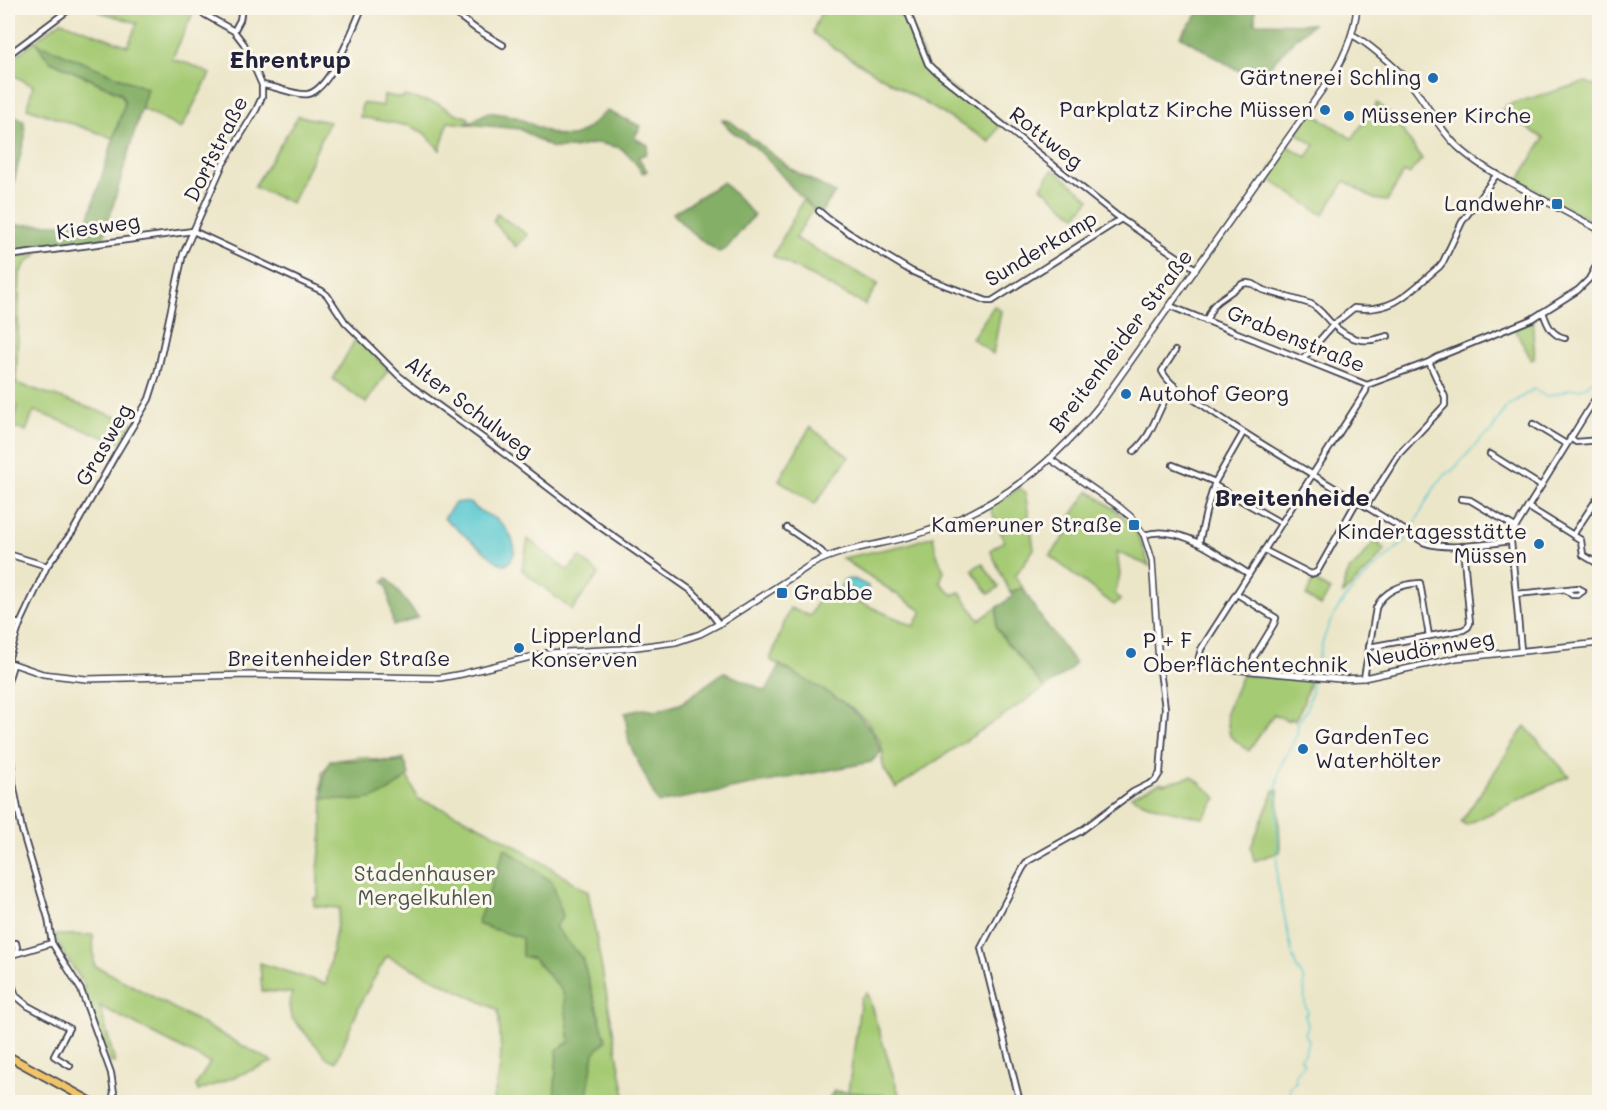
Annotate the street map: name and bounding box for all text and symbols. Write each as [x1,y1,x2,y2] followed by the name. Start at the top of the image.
[229,43,351,74] district label: Ehrentrup
[1240,63,1421,90] place label: Gärtnerei Schling
[1426,71,1440,85] marker: Gärtnerei Schling
[177,91,253,206] street label: Dorfstraße
[1060,95,1313,122] place label: Parkplatz Kirche Müssen
[1005,100,1089,174] street label: Rottweg
[1361,101,1531,128] place label: Müssener Kirche
[1318,103,1332,117] marker: Parkplatz Kirche Müssen
[1342,109,1356,123] marker: Müssener Kirche
[1444,189,1545,216] place label: Landwehr
[1550,197,1564,211] marker: Landwehr
[979,204,1101,292] street label: Sunderkamp
[54,206,141,245] street label: Kiesweg
[1042,243,1198,437] street label: Breitenheider Straße
[1224,298,1370,378] street label: Grabenstraße
[400,349,539,463] street label: Alter Schulweg
[1138,379,1289,406] place label: Autohof Georg
[1119,387,1133,401] marker: Autohof Georg
[68,398,137,490] street label: Grasweg
[1214,481,1370,512] district label: Breitenheide
[932,510,1122,537] place label: Kameruner Straße
[1338,517,1527,568] place label: Kindertagesstätte Müssen
[1127,518,1141,532] marker: Kameruner Straße
[1532,537,1546,551] marker: Kindertagesstätte Müssen
[794,578,873,605] place label: Grabbe
[775,586,789,600] marker: Grabbe
[531,621,641,672] place label: Lipperland Konserven
[1364,623,1496,672] street label: Neudörnweg
[1143,626,1348,677] place label: P + F Oberflächentechnik
[512,641,526,655] marker: Lipperland Konserven
[228,644,450,671] street label: Breitenheider Straße
[1124,646,1138,660] marker: P + F Oberflächentechnik
[1315,722,1442,773] place label: GardenTec Waterhölter
[1296,742,1310,756] marker: GardenTec Waterhölter
[354,859,496,910] park label: Stadenhauser Mergelkuhlen

